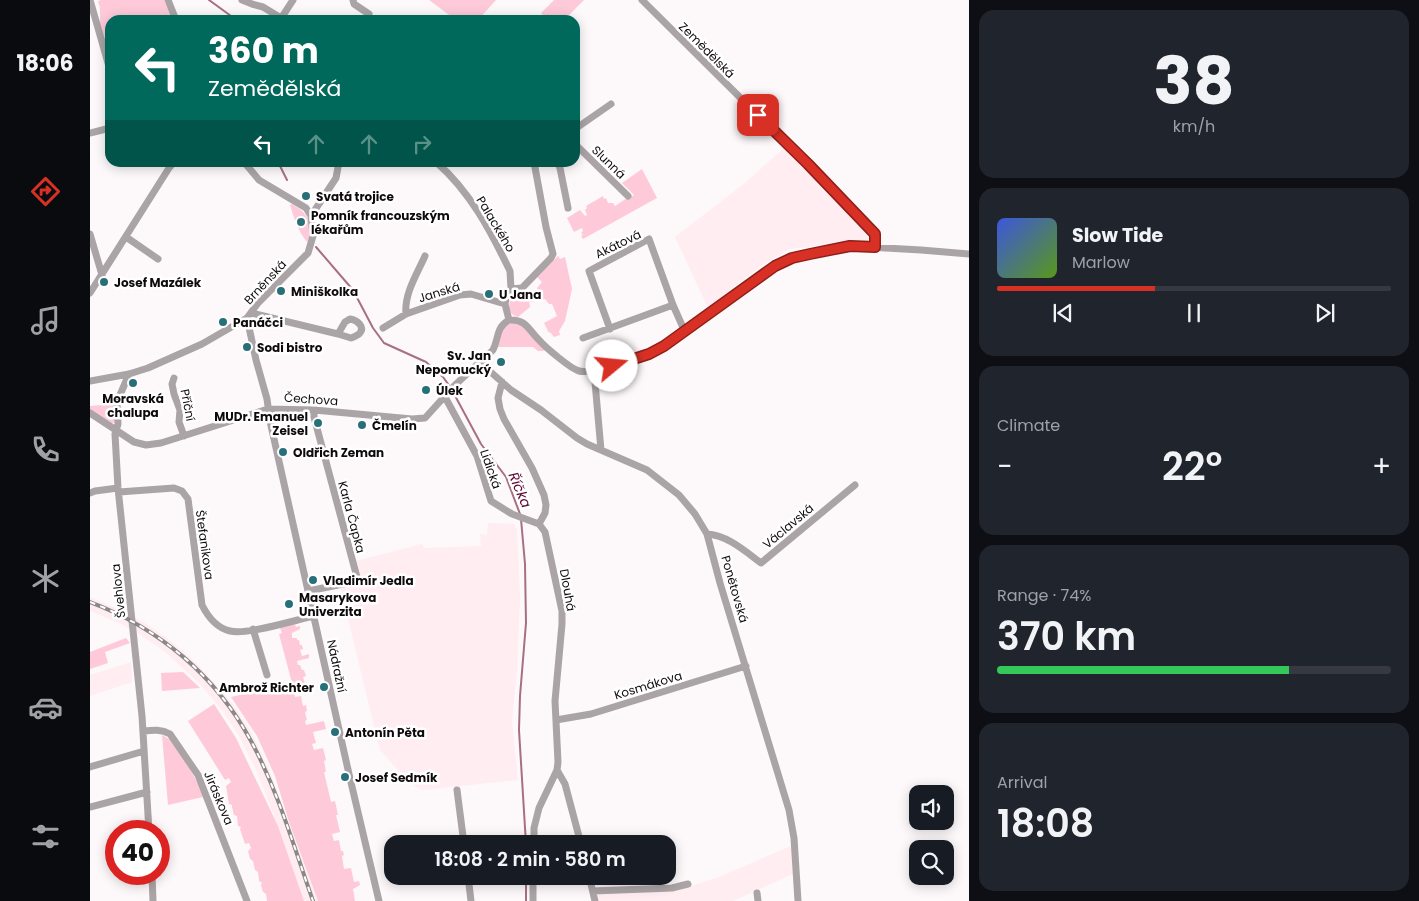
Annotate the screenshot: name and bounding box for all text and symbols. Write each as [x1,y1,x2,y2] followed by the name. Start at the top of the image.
[675,18,739,82] street label: Zemědělská
[208,26,319,75] text: 360 m
[125,35,190,100] icon: left
[1153,36,1235,127] text: 38
[16,48,74,79] text: 18:06
[208,73,341,104] text: Zemědělská
[737,94,779,136] pin
[744,101,772,129] icon: arrive
[1173,115,1215,138] text: km/h
[249,130,277,158] icon: left
[302,130,330,158] icon: ahead
[355,130,383,158] icon: ahead
[408,130,436,158] icon: right
[588,142,630,182] street label: Slunná
[28,174,63,209] icon: directions
[316,188,395,205] place label: Svatá trojice
[300,190,312,202] marker: Svatá trojice
[473,193,520,255] street label: Palackého
[311,207,450,238] place label: Pomník francouzským lékařům
[295,216,307,228] marker: Pomník francouzským lékařům
[1072,222,1163,249] text: Slow Tide
[592,226,644,262] street label: Akátová
[1072,251,1130,274] text: Marlow
[240,256,290,308] street label: Brněnská
[114,274,202,291] place label: Josef Mazálek
[98,276,110,288] marker: Josef Mazálek
[416,278,462,306] street label: Janská
[291,283,358,300] place label: Miniškolka
[275,285,287,297] marker: Miniškolka
[499,286,541,303] place label: U Jana
[483,288,495,300] marker: U Jana
[1049,299,1077,327] icon: previous
[1180,299,1208,327] icon: pause
[1311,299,1339,327] icon: next
[28,303,63,338] icon: music
[233,314,283,331] place label: Panáčci
[217,316,229,328] marker: Panáčci
[257,339,323,356] place label: Sodi bistro
[585,339,637,391] position arrow
[241,341,253,353] marker: Sodi bistro
[416,347,491,378] place label: Sv. Jan Nepomucký
[495,356,507,368] marker: Sv. Jan Nepomucký
[127,377,139,389] marker: Moravská chalupa
[436,382,463,399] place label: Úlek
[420,384,432,396] marker: Úlek
[177,388,199,423] street label: Příční
[283,389,339,409] street label: Čechova
[102,390,164,421] place label: Moravská chalupa
[214,408,308,439] place label: MUDr. Emanuel Zeisel
[997,414,1060,437] text: Climate
[312,417,324,429] marker: MUDr. Emanuel Zeisel
[372,417,417,434] place label: Čmelín
[356,419,368,431] marker: Čmelín
[28,432,63,467] icon: phone
[1162,440,1222,493] text: 22°
[293,444,384,461] place label: Oldřich Zeman
[277,446,289,458] marker: Oldřich Zeman
[476,447,506,491] street label: Lidická
[997,447,1012,486] text: −
[1372,447,1391,486] text: +
[504,469,537,511] water label: Říčka
[334,479,370,555] street label: Karla Čapka
[759,500,817,552] street label: Václavská
[192,509,218,581] street label: Štefanikova
[717,553,753,625] street label: Ponětovská
[28,561,63,596] icon: climate
[107,563,129,619] street label: Švehlova
[556,568,580,612] street label: Dlouhá
[323,572,414,589] place label: Vladimír Jedla
[307,574,319,586] marker: Vladimír Jedla
[997,584,1091,607] text: Range · 74%
[299,589,376,620] place label: Masarykova Univerzita
[283,598,295,610] marker: Masarykova Univerzita
[997,610,1136,663] text: 370 km
[323,638,351,694] street label: Nádražní
[612,667,684,703] street label: Kosmákova
[219,679,314,696] place label: Ambrož Richter
[318,681,330,693] marker: Ambrož Richter
[28,690,63,725] icon: car
[345,724,425,741] place label: Antonín Pěta
[329,726,341,738] marker: Antonín Pěta
[200,769,238,827] street label: Jiráskova
[355,769,438,786] place label: Josef Sedmík
[339,771,351,783] marker: Josef Sedmík
[997,771,1047,794] text: Arrival
[909,785,954,885] map controls
[909,785,954,830] button: sound
[997,797,1094,850] text: 18:08
[28,819,63,854] icon: filters
[105,820,170,885] speed limit sign: 40
[909,840,954,885] button: search
[434,846,626,873] text: 18:08 · 2 min · 580 m

